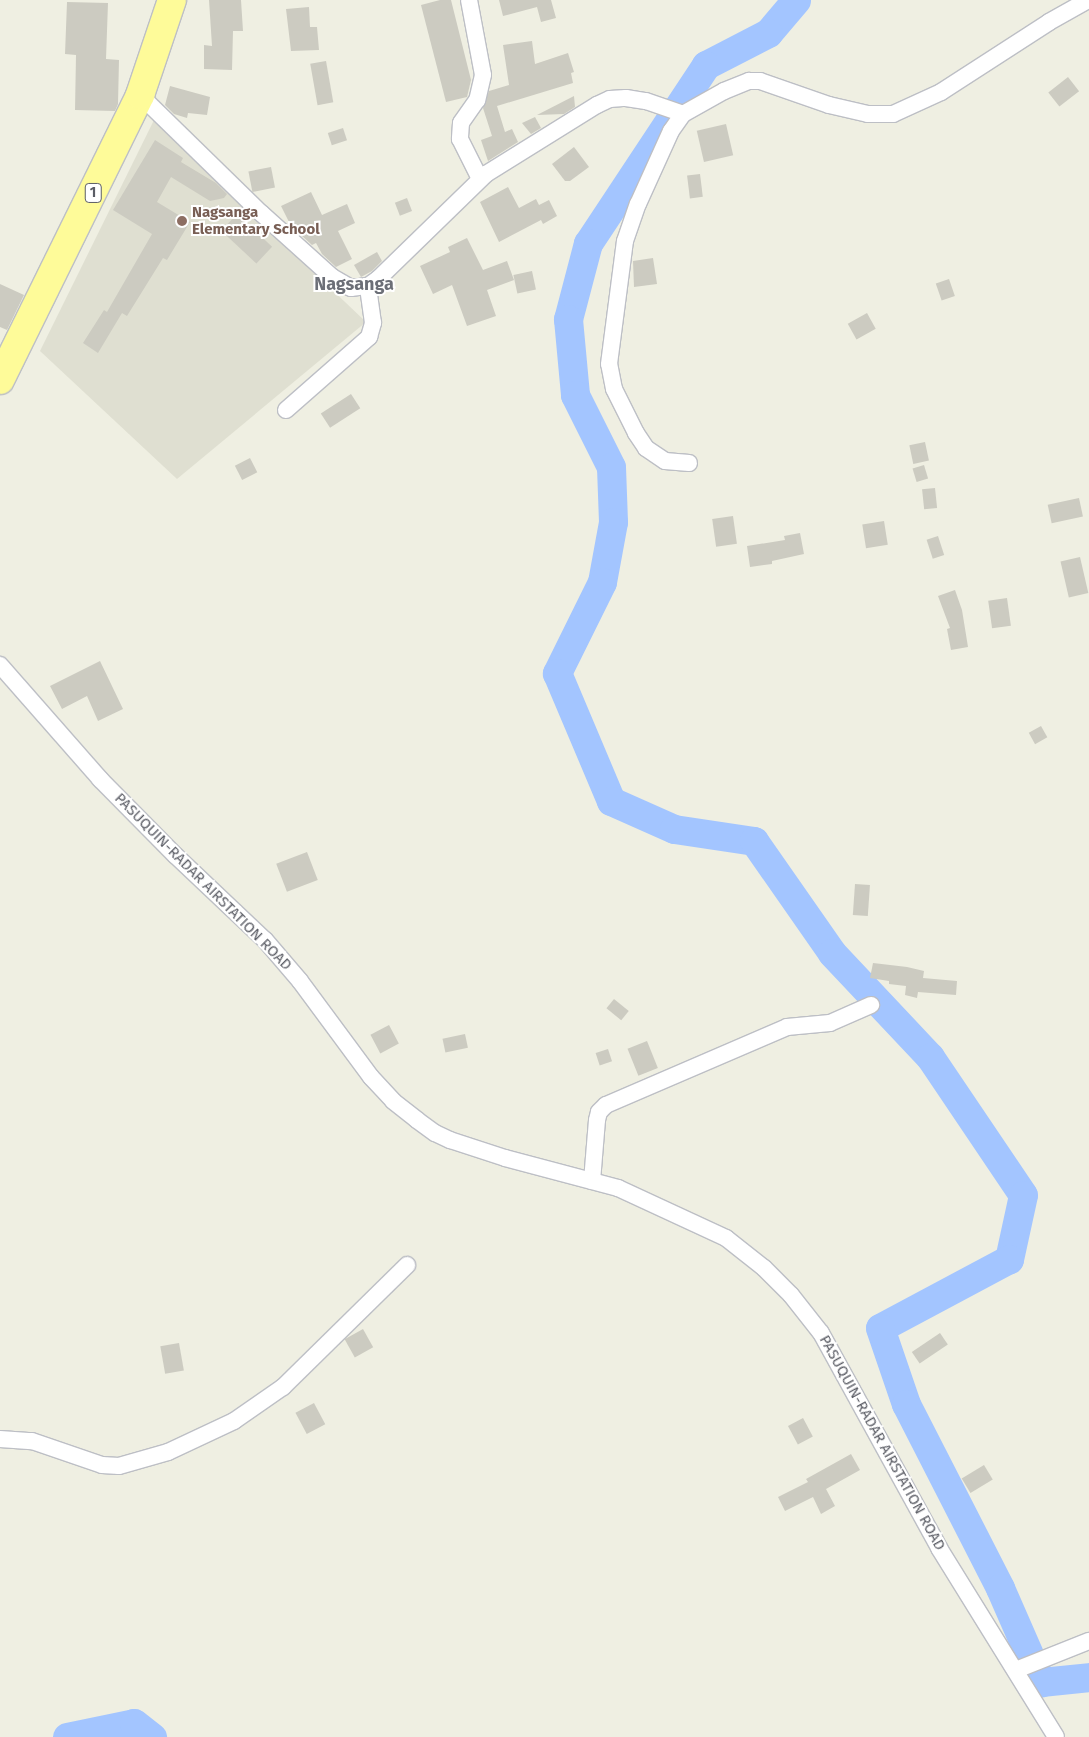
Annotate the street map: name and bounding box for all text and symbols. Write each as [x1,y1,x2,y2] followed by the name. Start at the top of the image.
[84,182,102,204] road number: 1
[192,203,320,238] place label: Nagsanga Elementary School
[176,215,188,227] marker: Nagsanga Elementary School
[314,273,394,295] district label: Nagsanga
[111,790,295,974] street label: PASUQUIN-RADAR AIRSTATION ROAD
[815,1332,949,1554] street label: PASUQUIN-RADAR AIRSTATION ROAD

